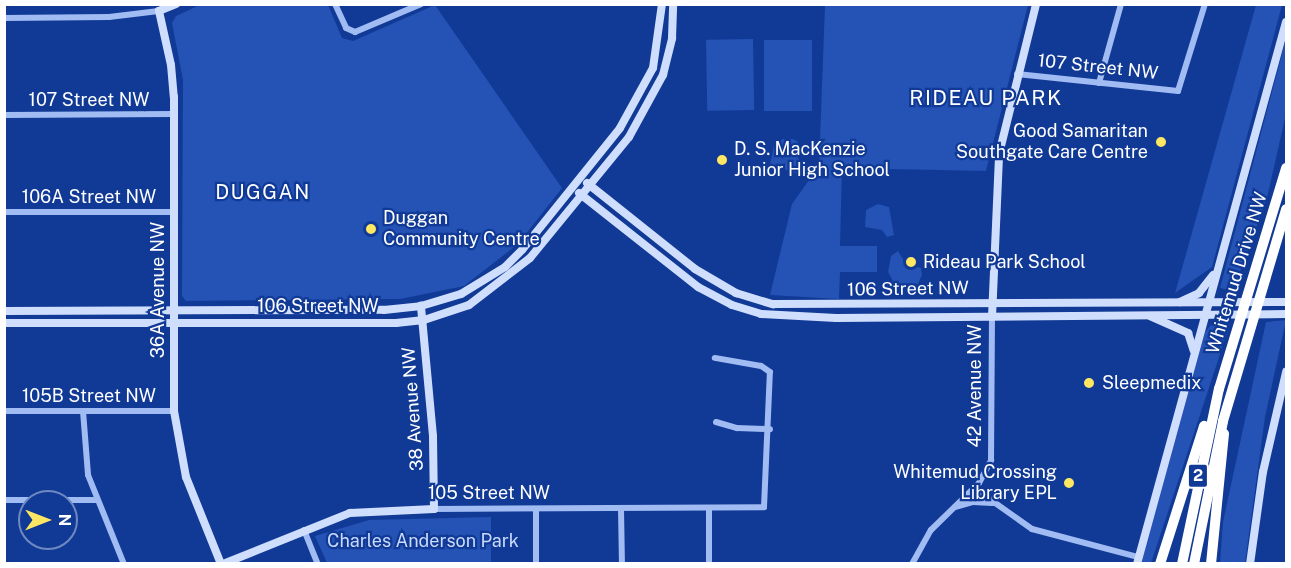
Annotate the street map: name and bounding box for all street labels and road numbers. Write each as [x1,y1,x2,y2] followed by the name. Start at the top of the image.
[1037,50,1159,84] street label: 107 Street NW
[29,89,149,111] street label: 107 Street NW
[22,186,156,208] street label: 106A Street NW
[1202,189,1272,357] street label: Whitemud Drive NW
[147,222,169,358] street label: 36A Avenue NW
[847,277,969,301] street label: 106 Street NW
[257,295,379,317] street label: 106 Street NW
[964,324,986,448] street label: 42 Avenue NW
[398,346,428,472] street label: 38 Avenue NW
[22,385,156,407] street label: 105B Street NW
[1186,463,1210,489] road number: 2
[428,482,550,504] street label: 105 Street NW

